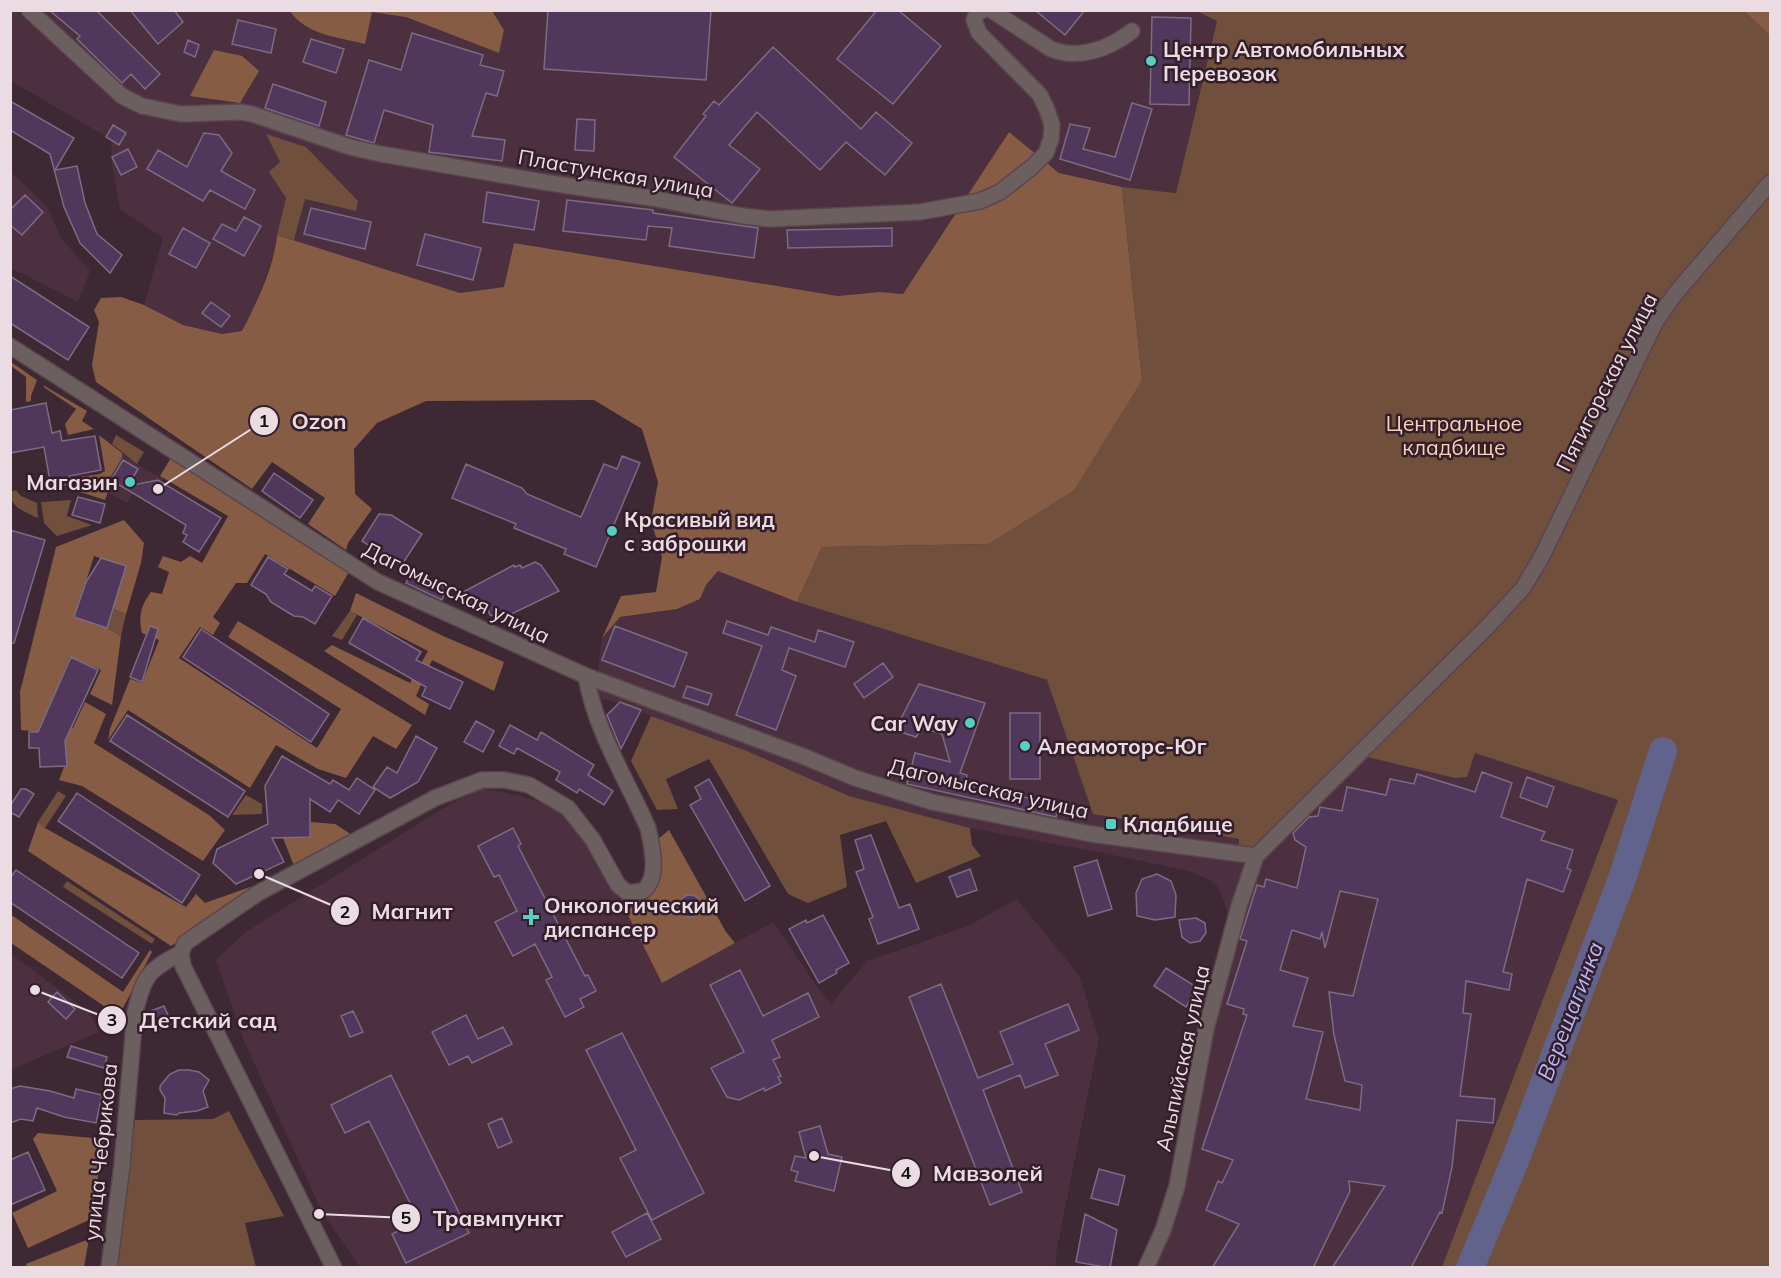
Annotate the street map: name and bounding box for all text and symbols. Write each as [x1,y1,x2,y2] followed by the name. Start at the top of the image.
[1163,36,1404,86] place label: Центр Автомобильных Перевозок
[1144,54,1158,68] marker: Центр Автомобильных Перевозок
[516,143,716,203] street label: Пластунская улица
[1550,288,1662,476] street label: Пятигорская улица
[249,401,358,441] callout: Ozon
[292,407,346,435] text: Ozon
[259,409,269,432] text: 1
[1386,410,1522,460] park label: Центральное кладбище
[26,469,118,495] place label: Магазин
[123,475,137,489] marker: Магазин
[624,506,775,556] place label: Красивый вид с заброшки
[605,524,619,538] marker: Красивый вид с заброшки
[359,535,555,649] street label: Дагомысская улица
[870,710,959,736] place label: Car Way
[963,716,977,730] marker: Car Way
[1037,733,1207,759] place label: Алеамоторс-Юг
[1018,739,1032,753] marker: Алеамоторс-Юг
[886,752,1092,824] street label: Дагомысская улица
[1123,811,1233,837] place label: Кладбище
[1104,817,1118,831] marker: Кладбище
[330,891,465,931] callout: Магнит
[544,892,719,942] place label: Онкологический диспансер
[371,897,453,925] text: Магнит
[340,900,350,923] text: 2
[522,908,540,926] marker: Онкологический диспансер
[1531,938,1609,1084] water label: Верещагинка
[1150,963,1214,1153] street label: Альпийская улица
[97,1000,288,1040] callout: Детский сад
[139,1006,277,1034] text: Детский сад
[107,1008,117,1031] text: 3
[78,1062,122,1242] street label: улица Чебрикова
[891,1153,1055,1193] callout: Мавзолей
[933,1159,1043,1187] text: Мавзолей
[901,1161,912,1184] text: 4
[391,1198,575,1238] callout: Травмпункт
[433,1204,564,1232] text: Травмпункт
[401,1206,412,1229] text: 5

